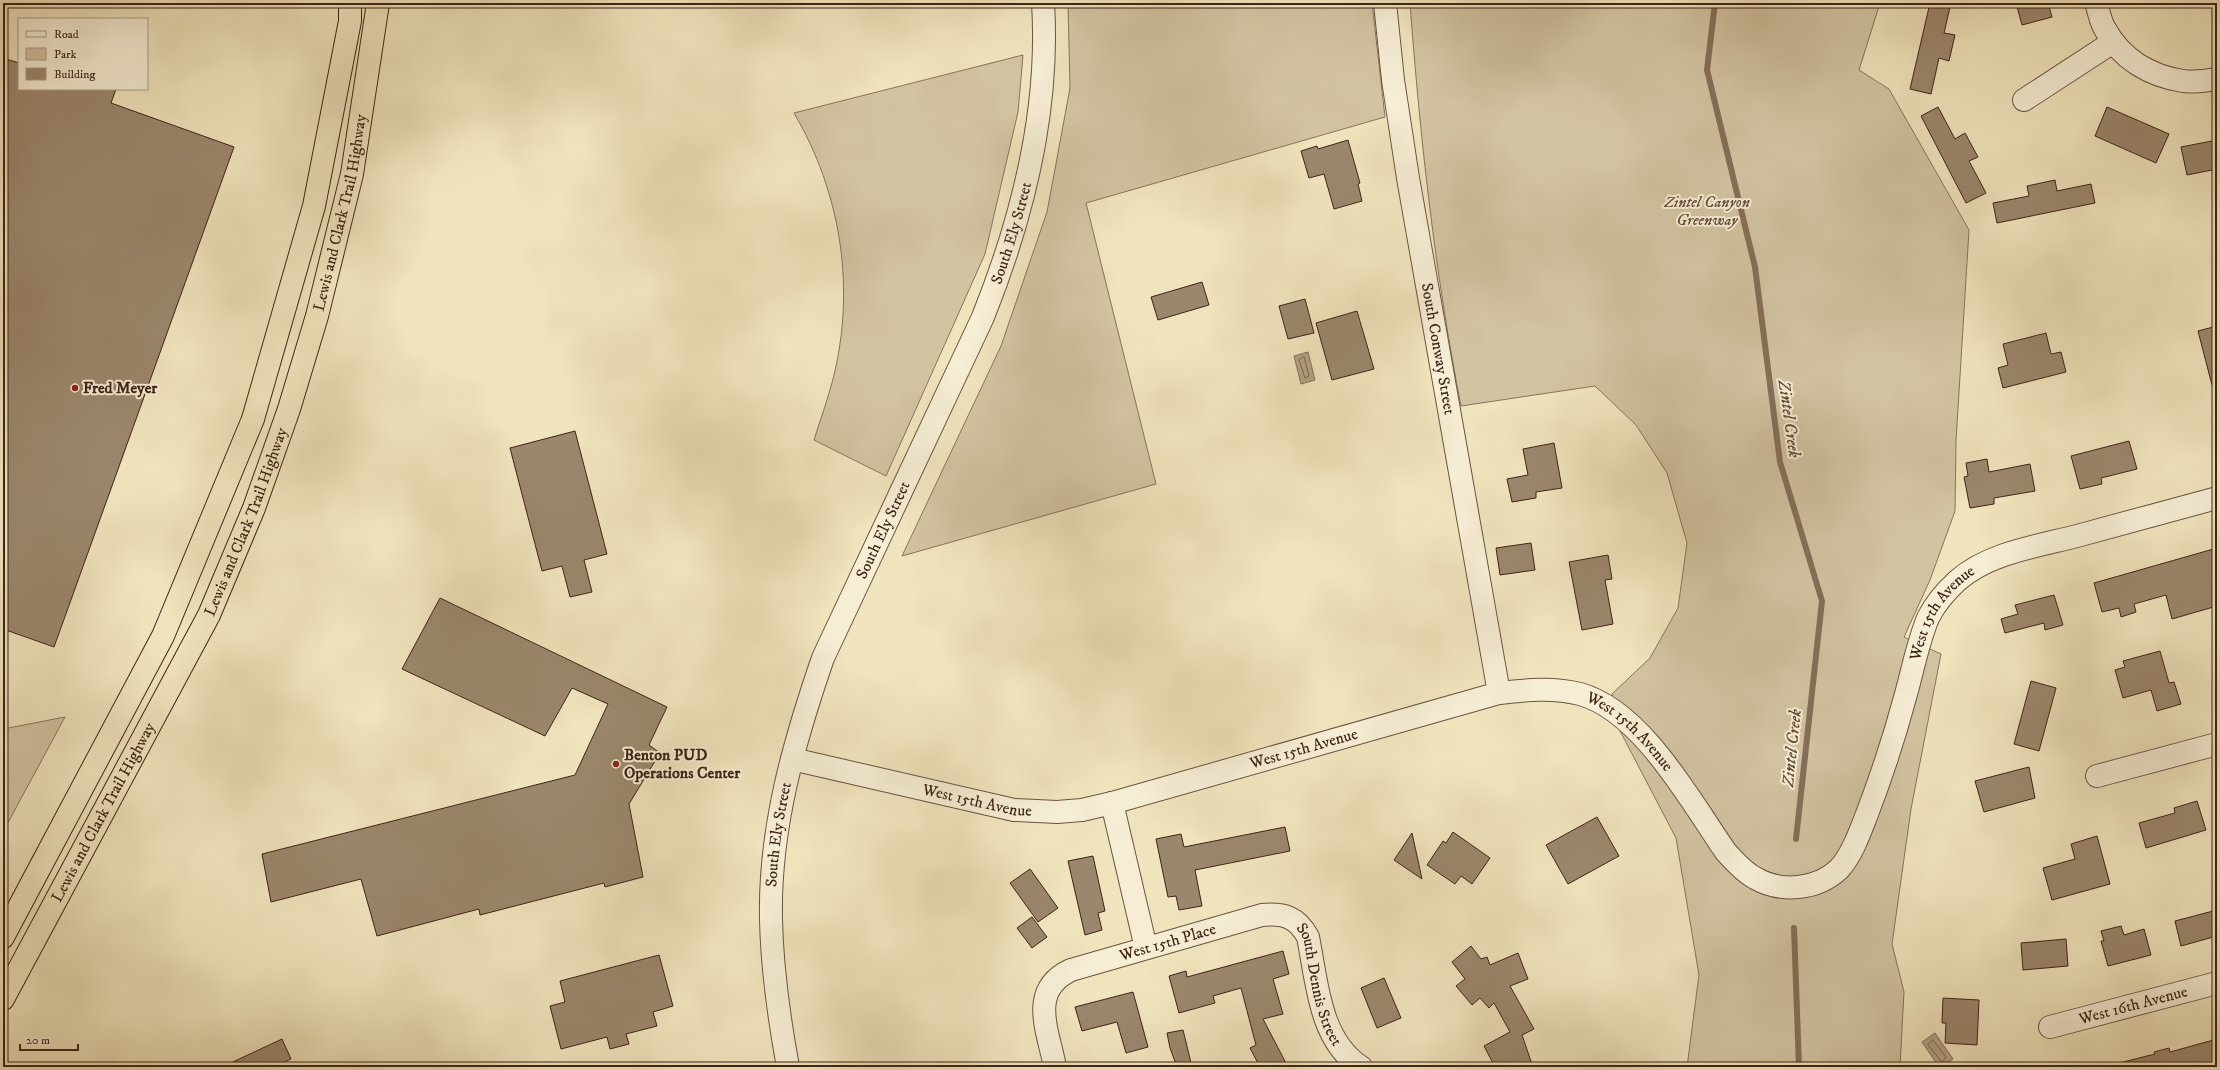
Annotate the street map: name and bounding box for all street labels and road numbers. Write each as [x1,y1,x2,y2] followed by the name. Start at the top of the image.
[309,112,371,313] street label: Lewis and Clark Trail Highway
[986,180,1036,287] street label: South Ely Street
[1417,281,1460,416] street label: South Conway Street
[200,424,292,619] street label: Lewis and Clark Trail Highway
[852,478,915,582] street label: South Ely Street
[1905,561,1979,664] street label: West 15th Avenue
[1582,687,1678,776] street label: West 15th Avenue
[47,718,160,906] street label: Lewis and Clark Trail Highway
[1246,724,1360,774] street label: West 15th Avenue
[920,779,1033,821] street label: West 15th Avenue
[761,780,796,888] street label: South Ely Street
[1116,919,1219,966] street label: West 15th Place
[1292,919,1347,1050] street label: South Dennis Street
[2076,981,2190,1029] street label: West 16th Avenue

